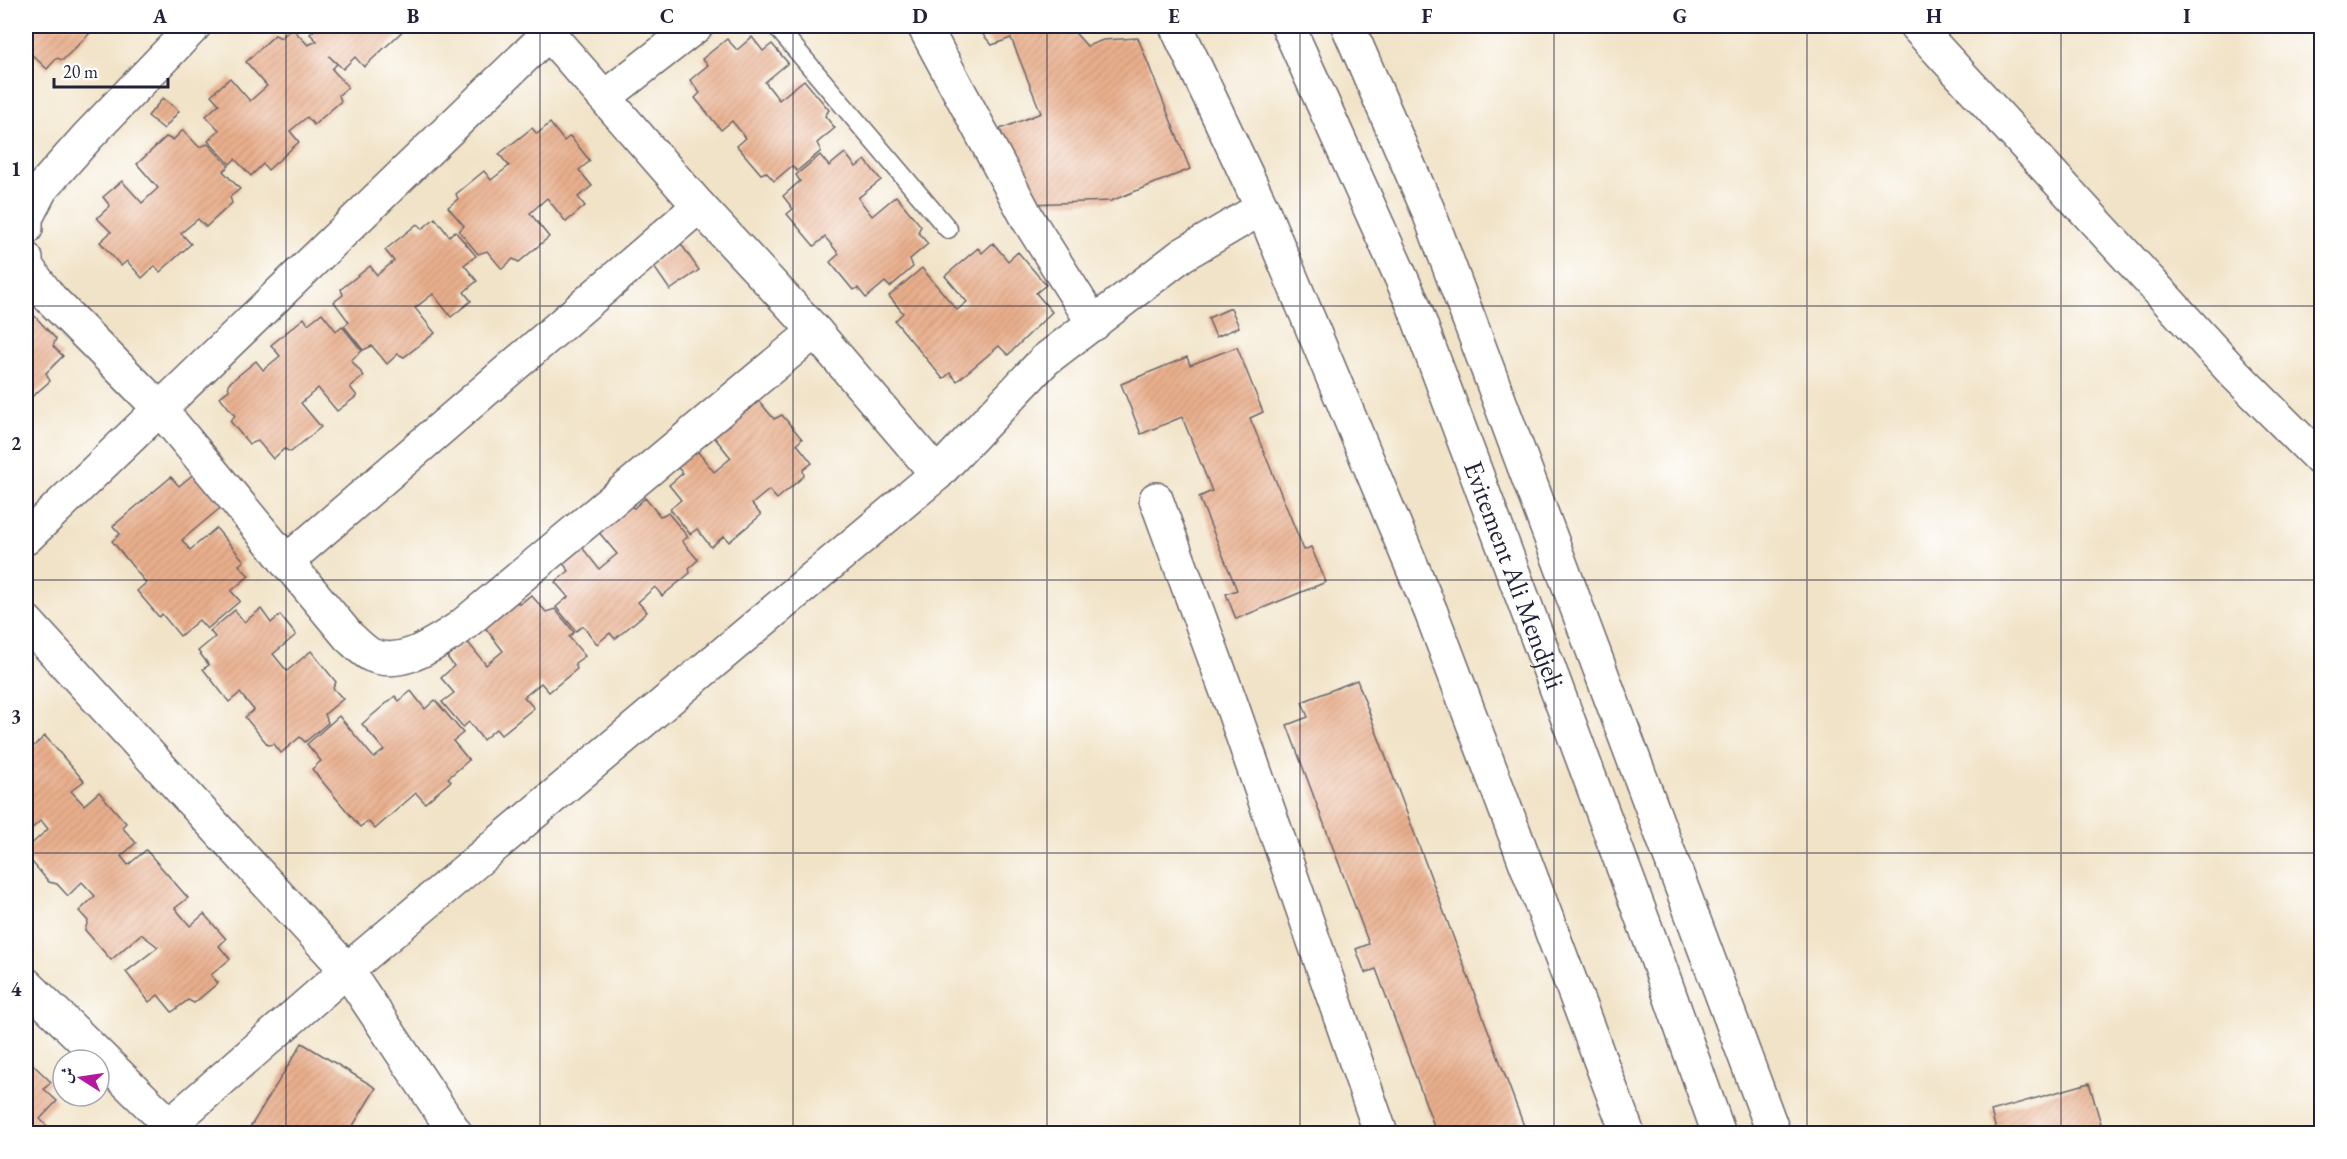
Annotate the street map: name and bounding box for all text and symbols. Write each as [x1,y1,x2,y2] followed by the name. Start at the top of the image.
[152,3,168,29] text: A
[407,3,419,29] text: B
[660,3,674,29] text: C
[912,3,928,29] text: D
[1168,3,1180,29] text: E
[1422,3,1433,29] text: F
[1673,3,1687,29] text: G
[1926,3,1942,29] text: H
[2183,3,2191,29] text: I
[54,51,168,89] scale bar
[63,60,98,83] text: 20 m
[11,156,21,182] text: 1
[11,430,22,456] text: 2
[1456,456,1573,694] street label: Evitement Ali Mendjeli
[11,703,21,729] text: 3
[11,976,22,1002] text: 4
[51,1048,111,1108] north arrow
[55,1065,79,1085] text: ش

